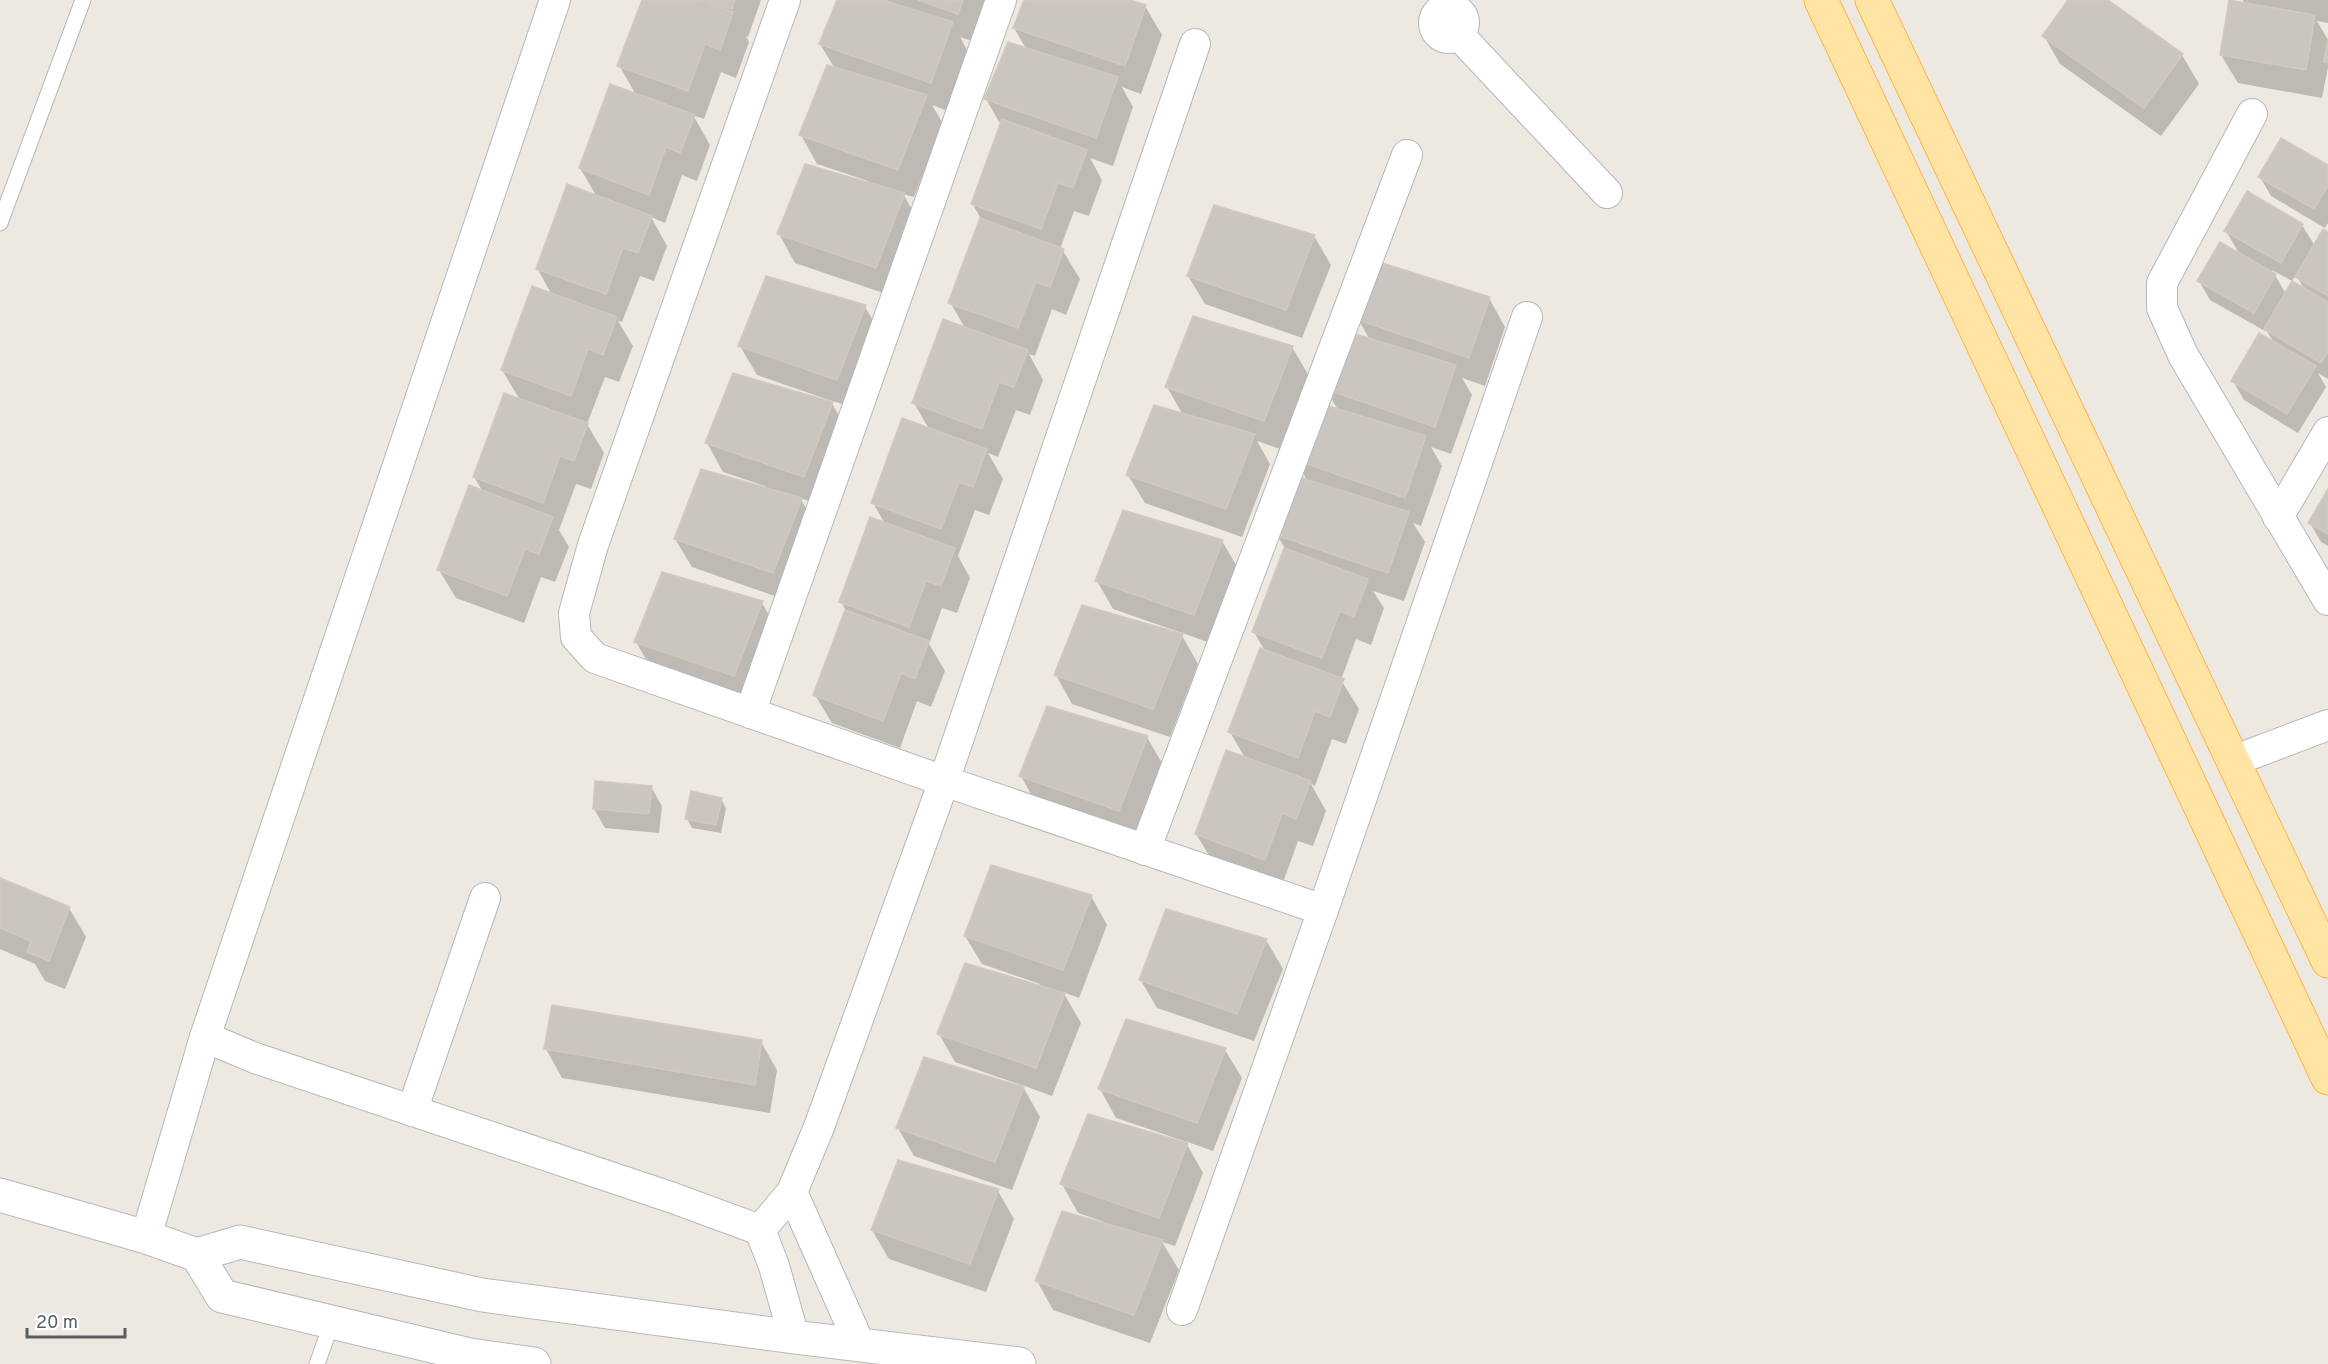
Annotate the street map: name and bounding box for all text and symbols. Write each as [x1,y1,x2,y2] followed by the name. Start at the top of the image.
[27,1301,124,1339] scale bar
[36,1312,78,1335] text: 20 m

